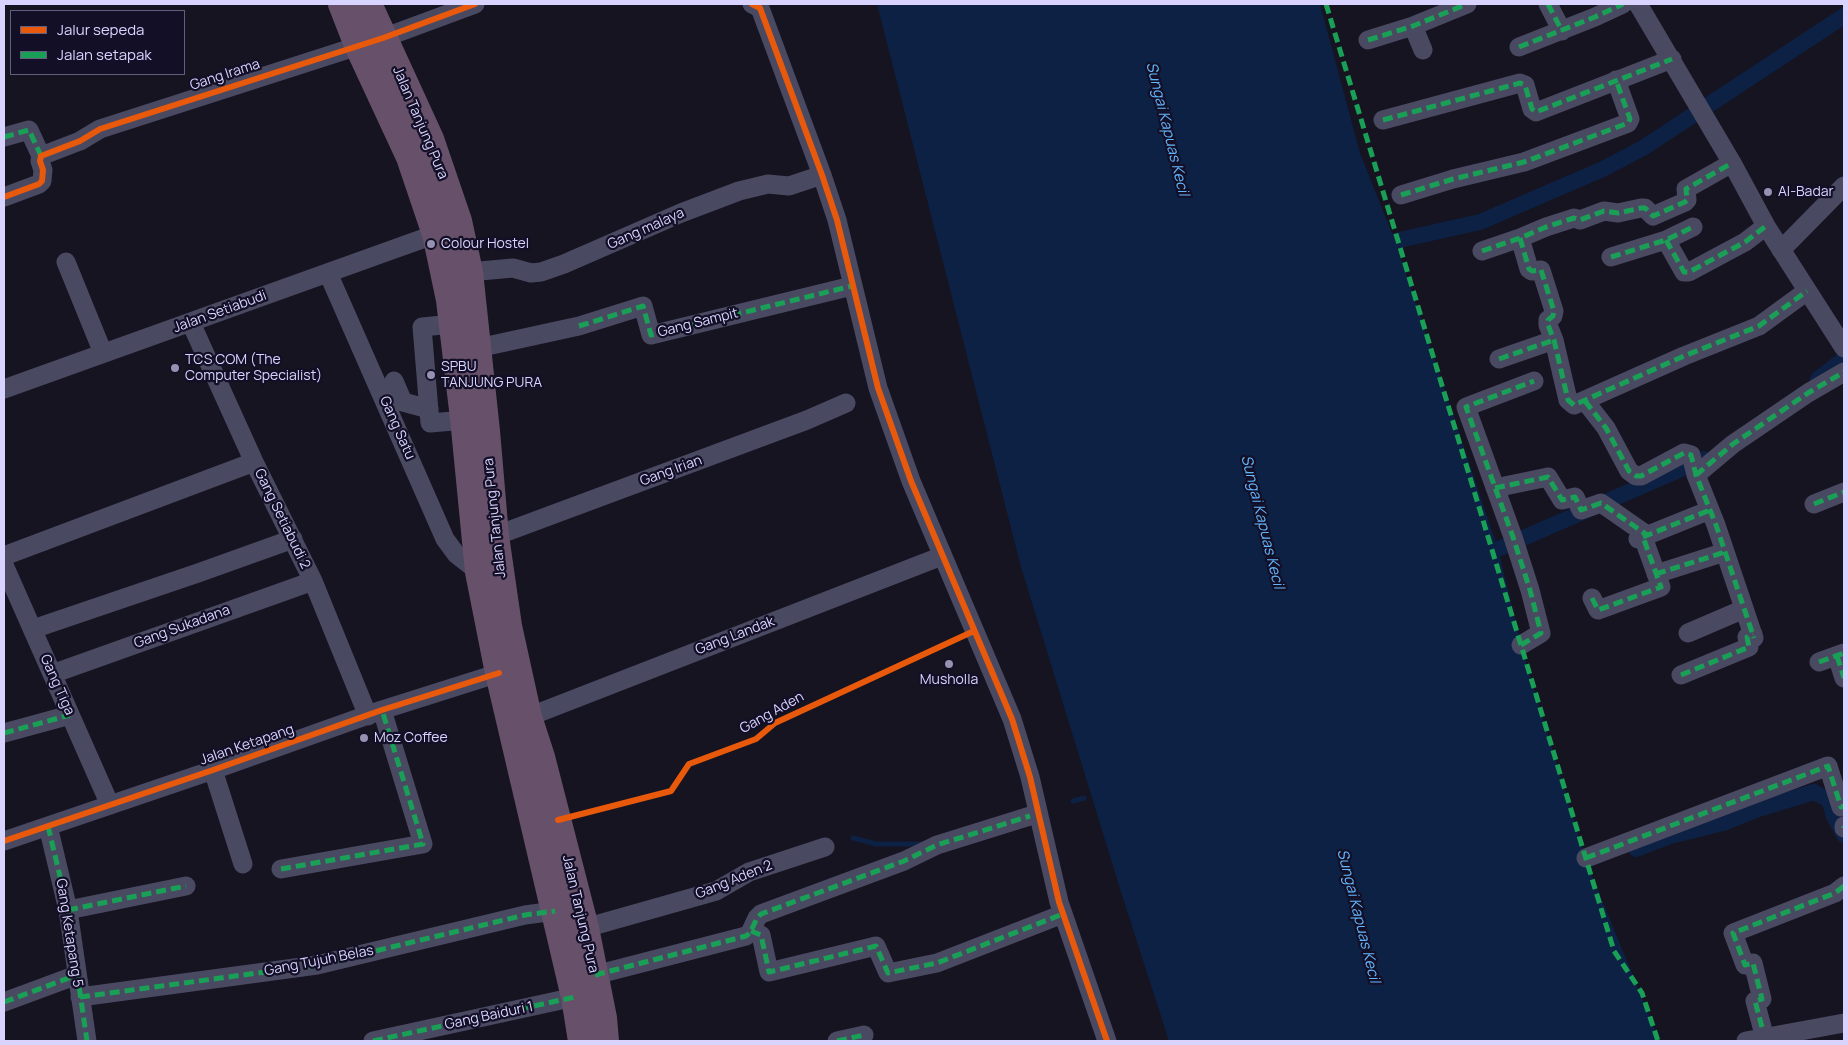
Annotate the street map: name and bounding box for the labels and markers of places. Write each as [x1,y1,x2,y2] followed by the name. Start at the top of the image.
[1778,184,1833,200] place label: Al-Badar
[1762,186,1774,198] marker: Al-Badar
[441,236,529,252] place label: Colour Hostel
[425,238,437,250] marker: Colour Hostel
[185,352,322,384] place label: TCS COM (The Computer Specialist)
[441,359,542,392] place label: SPBU TANJUNG PURA
[169,362,181,374] marker: TCS COM (The Computer Specialist)
[425,369,437,381] marker: SPBU TANJUNG PURA
[943,658,955,670] marker: Musholla
[920,672,978,688] place label: Musholla
[374,730,448,746] place label: Moz Coffee
[358,732,370,744] marker: Moz Coffee

